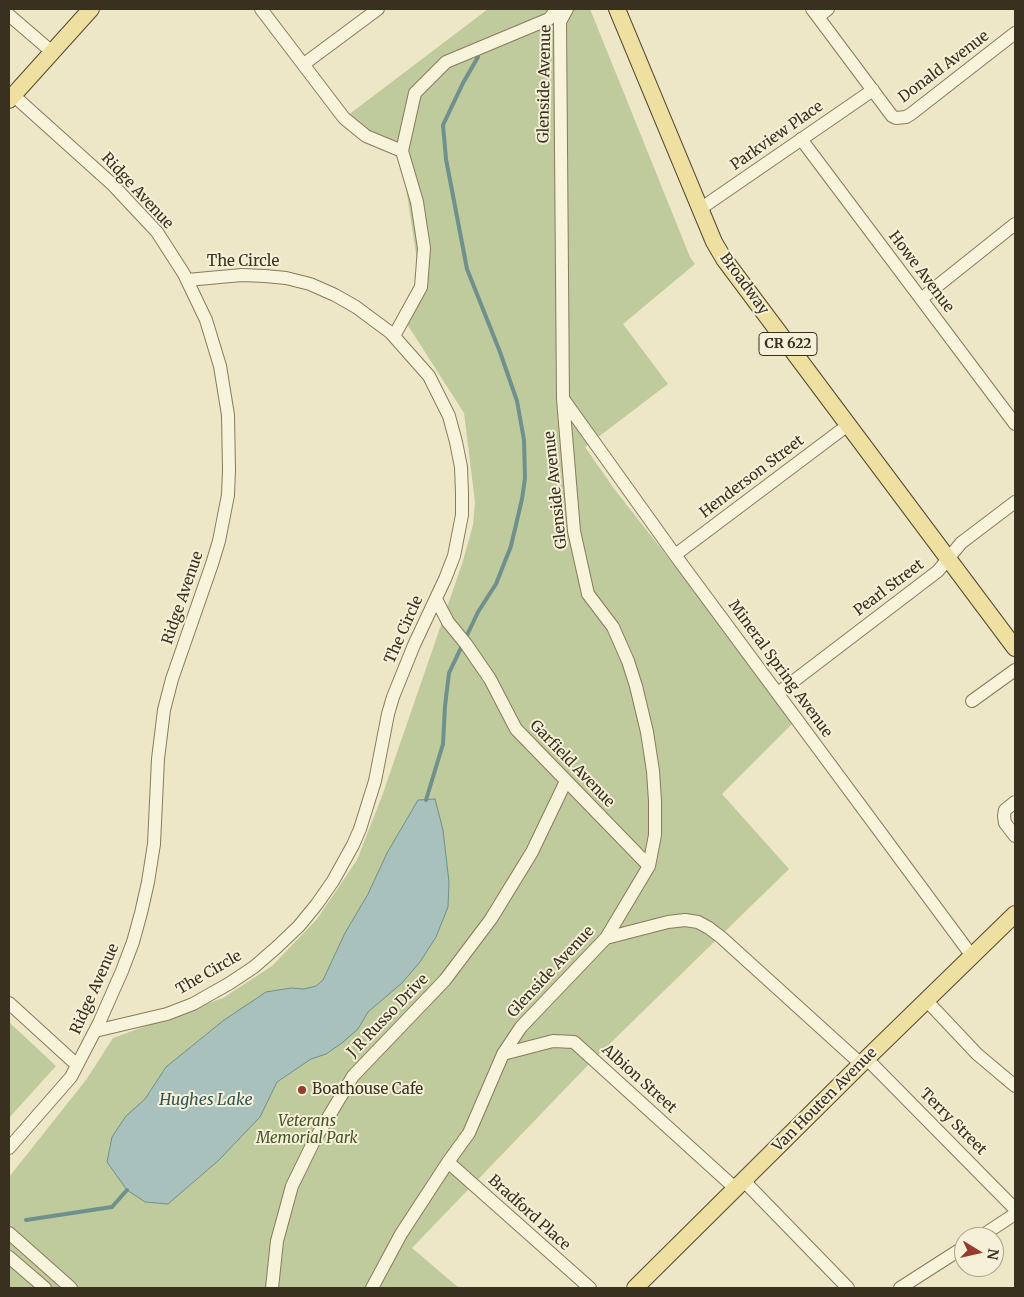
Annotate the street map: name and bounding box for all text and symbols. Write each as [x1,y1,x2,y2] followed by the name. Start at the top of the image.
[535,25,555,143] street label: Glenside Avenue
[895,27,993,107] street label: Donald Avenue
[727,98,827,174] street label: Parkview Place
[97,149,177,233] street label: Ridge Avenue
[885,228,957,316] street label: Howe Avenue
[716,250,772,318] street label: Broadway
[207,253,279,271] street label: The Circle
[759,332,817,356] road number: CR 622
[541,430,571,550] street label: Glenside Avenue
[696,432,808,522] street label: Henderson Street
[159,549,207,647] street label: Ridge Avenue
[851,556,927,620] street label: Pearl Street
[381,593,427,667] street label: The Circle
[724,597,836,741] street label: Mineral Spring Avenue
[526,717,618,811] street label: Garfield Avenue
[504,923,598,1021] street label: Glenside Avenue
[67,941,123,1037] street label: Ridge Avenue
[173,947,245,999] street label: The Circle
[344,971,432,1061] street label: J R Russo Drive
[598,1041,680,1117] street label: Albion Street
[769,1044,881,1156] street label: Van Houten Avenue
[312,1081,423,1099] place label: Boathouse Cafe
[296,1084,308,1096] marker: Boathouse Cafe
[916,1085,990,1159] street label: Terry Street
[159,1090,253,1110] water label: Hughes Lake
[256,1113,358,1148] park label: Veterans Memorial Park
[484,1171,574,1255] street label: Bradford Place
[954,1227,1004,1277] north arrow
[983,1247,1003,1261] text: N

